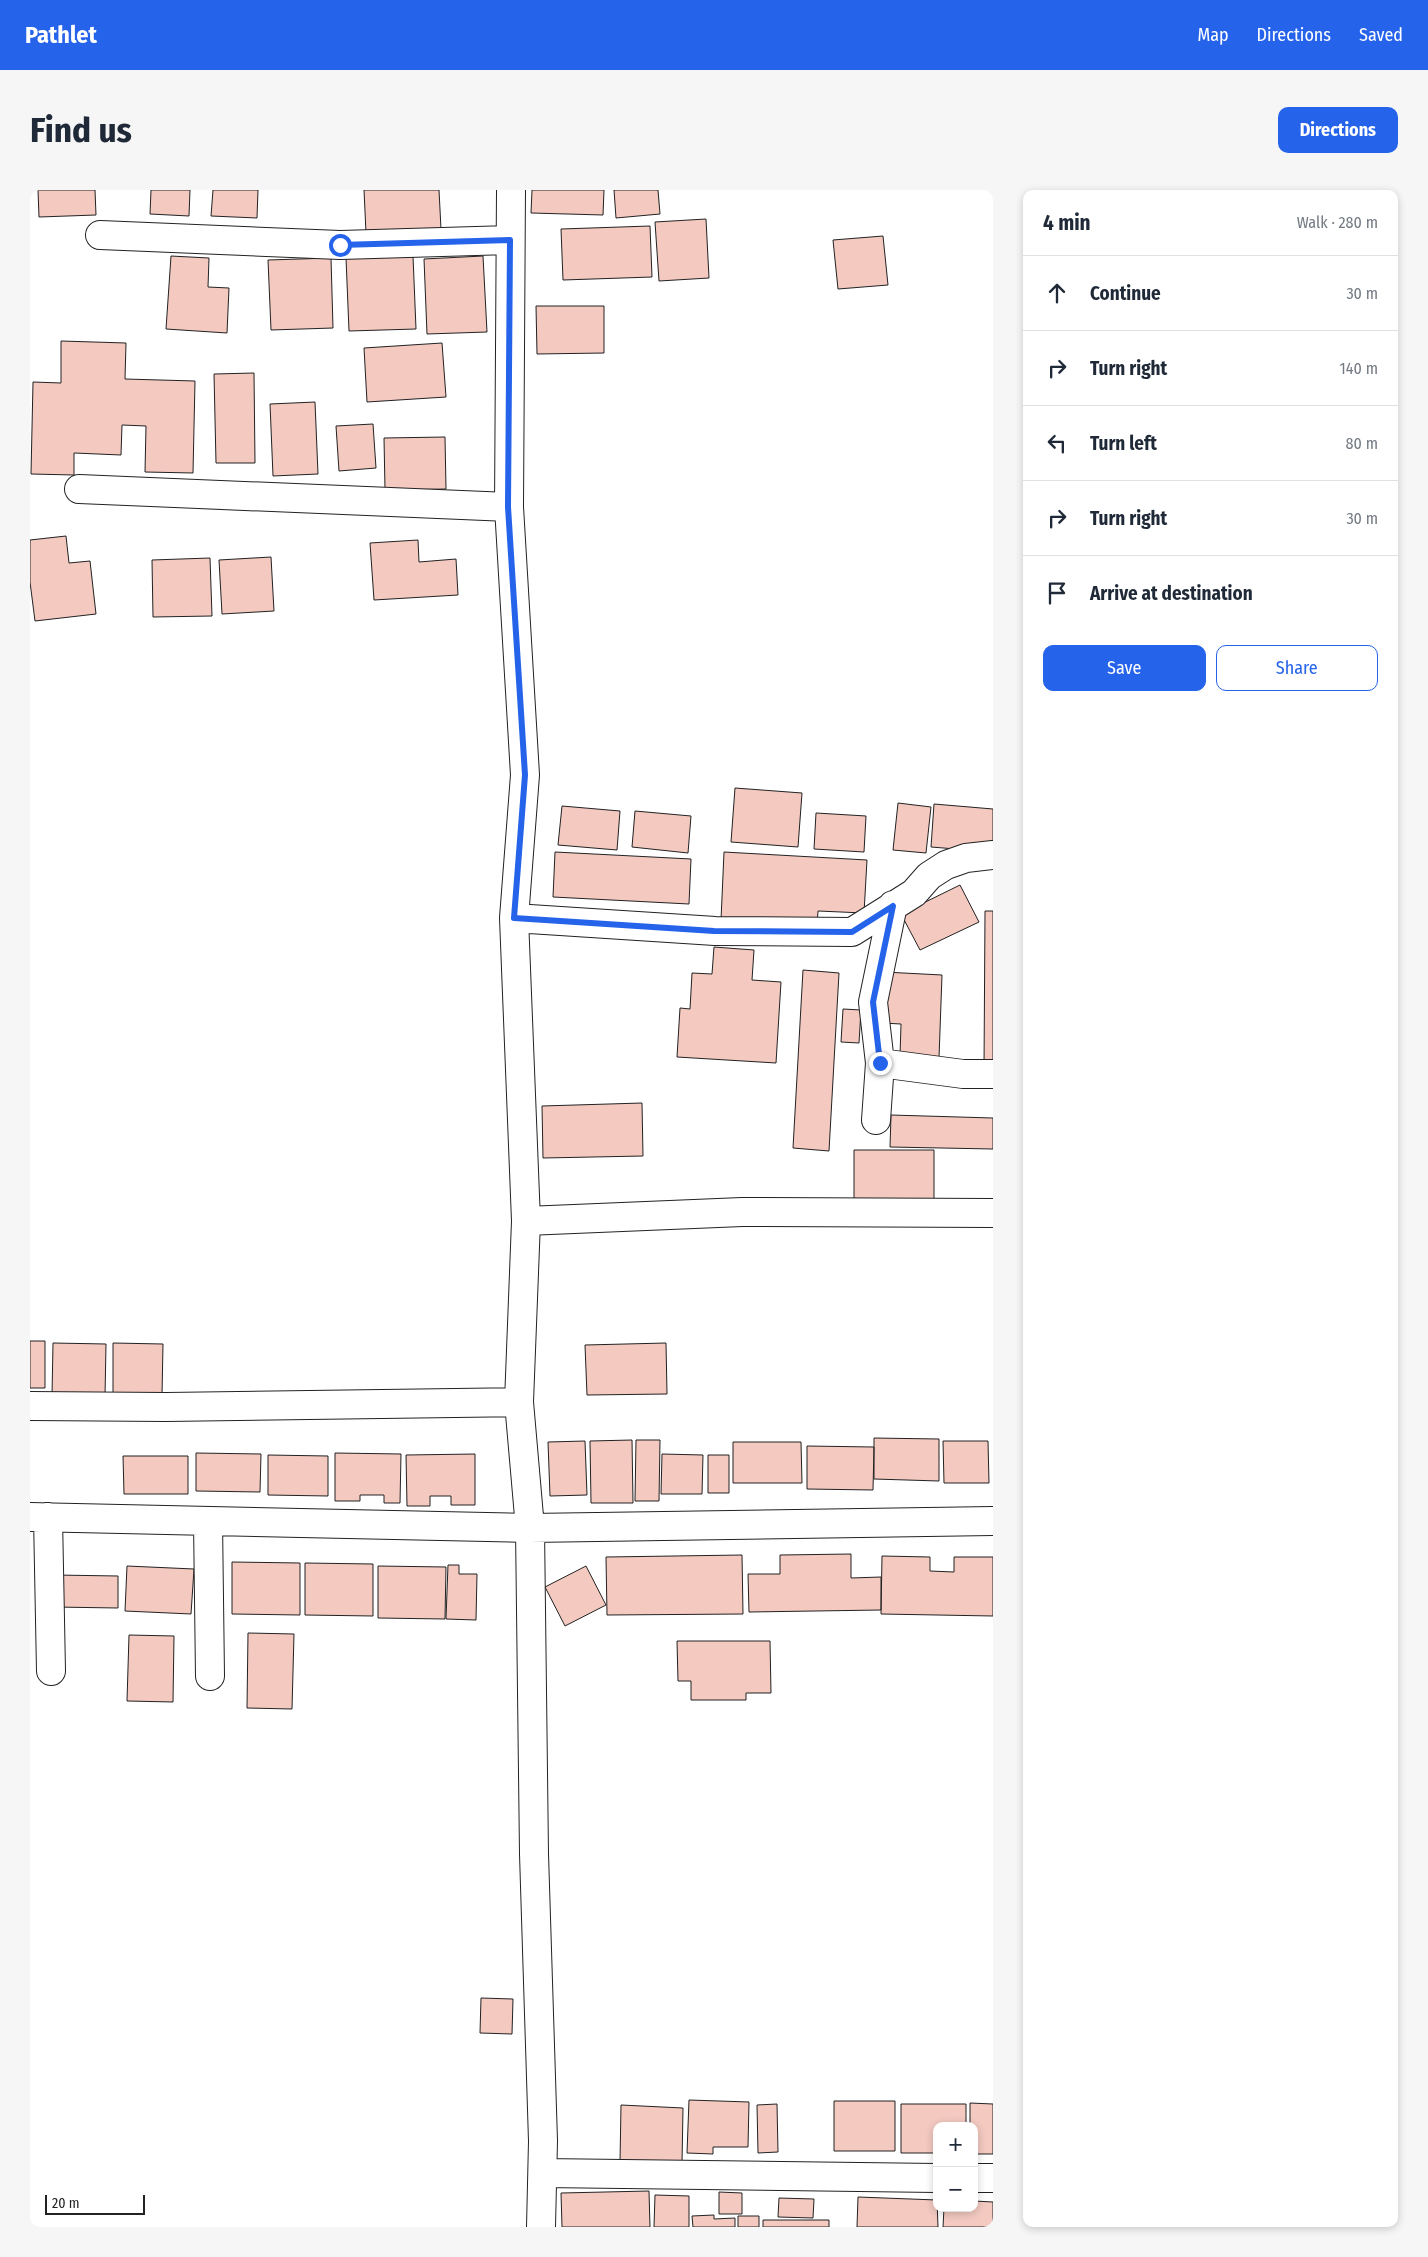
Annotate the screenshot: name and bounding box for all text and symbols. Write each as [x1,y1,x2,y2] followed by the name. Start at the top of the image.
[25,21,97,49] text: Pathlet
[1197,24,1229,46] text: Map
[1257,24,1331,46] text: Directions
[1359,24,1403,46] text: Saved
[1278,107,1398,153] button: Directions
[30,109,132,151] text: Find us
[1043,210,1091,236] text: 4 min
[1297,213,1378,232] text: Walk · 280 m
[329,234,352,257] route start
[1043,279,1071,307] icon: ahead
[1090,282,1161,305] text: Continue
[1346,284,1378,303] text: 30 m
[1043,354,1071,382] icon: right
[1090,357,1167,380] text: Turn right
[1340,359,1378,378] text: 140 m
[1043,429,1071,457] icon: left
[1090,432,1157,455] text: Turn left
[1346,434,1378,453] text: 80 m
[1043,504,1071,532] icon: right
[1090,507,1167,530] text: Turn right
[1346,509,1378,528] text: 30 m
[1043,579,1071,607] icon: arrive
[1090,582,1253,605] text: Arrive at destination
[1043,645,1206,691] button: Save
[1216,645,1378,691] button: Share
[869,1052,892,1075] route end
[933,2122,978,2212] map controls
[933,2122,978,2167] button: +
[933,2167,978,2212] button: −
[45,2192,145,2215] scale bar
[52,2195,80,2212] text: 20 m

